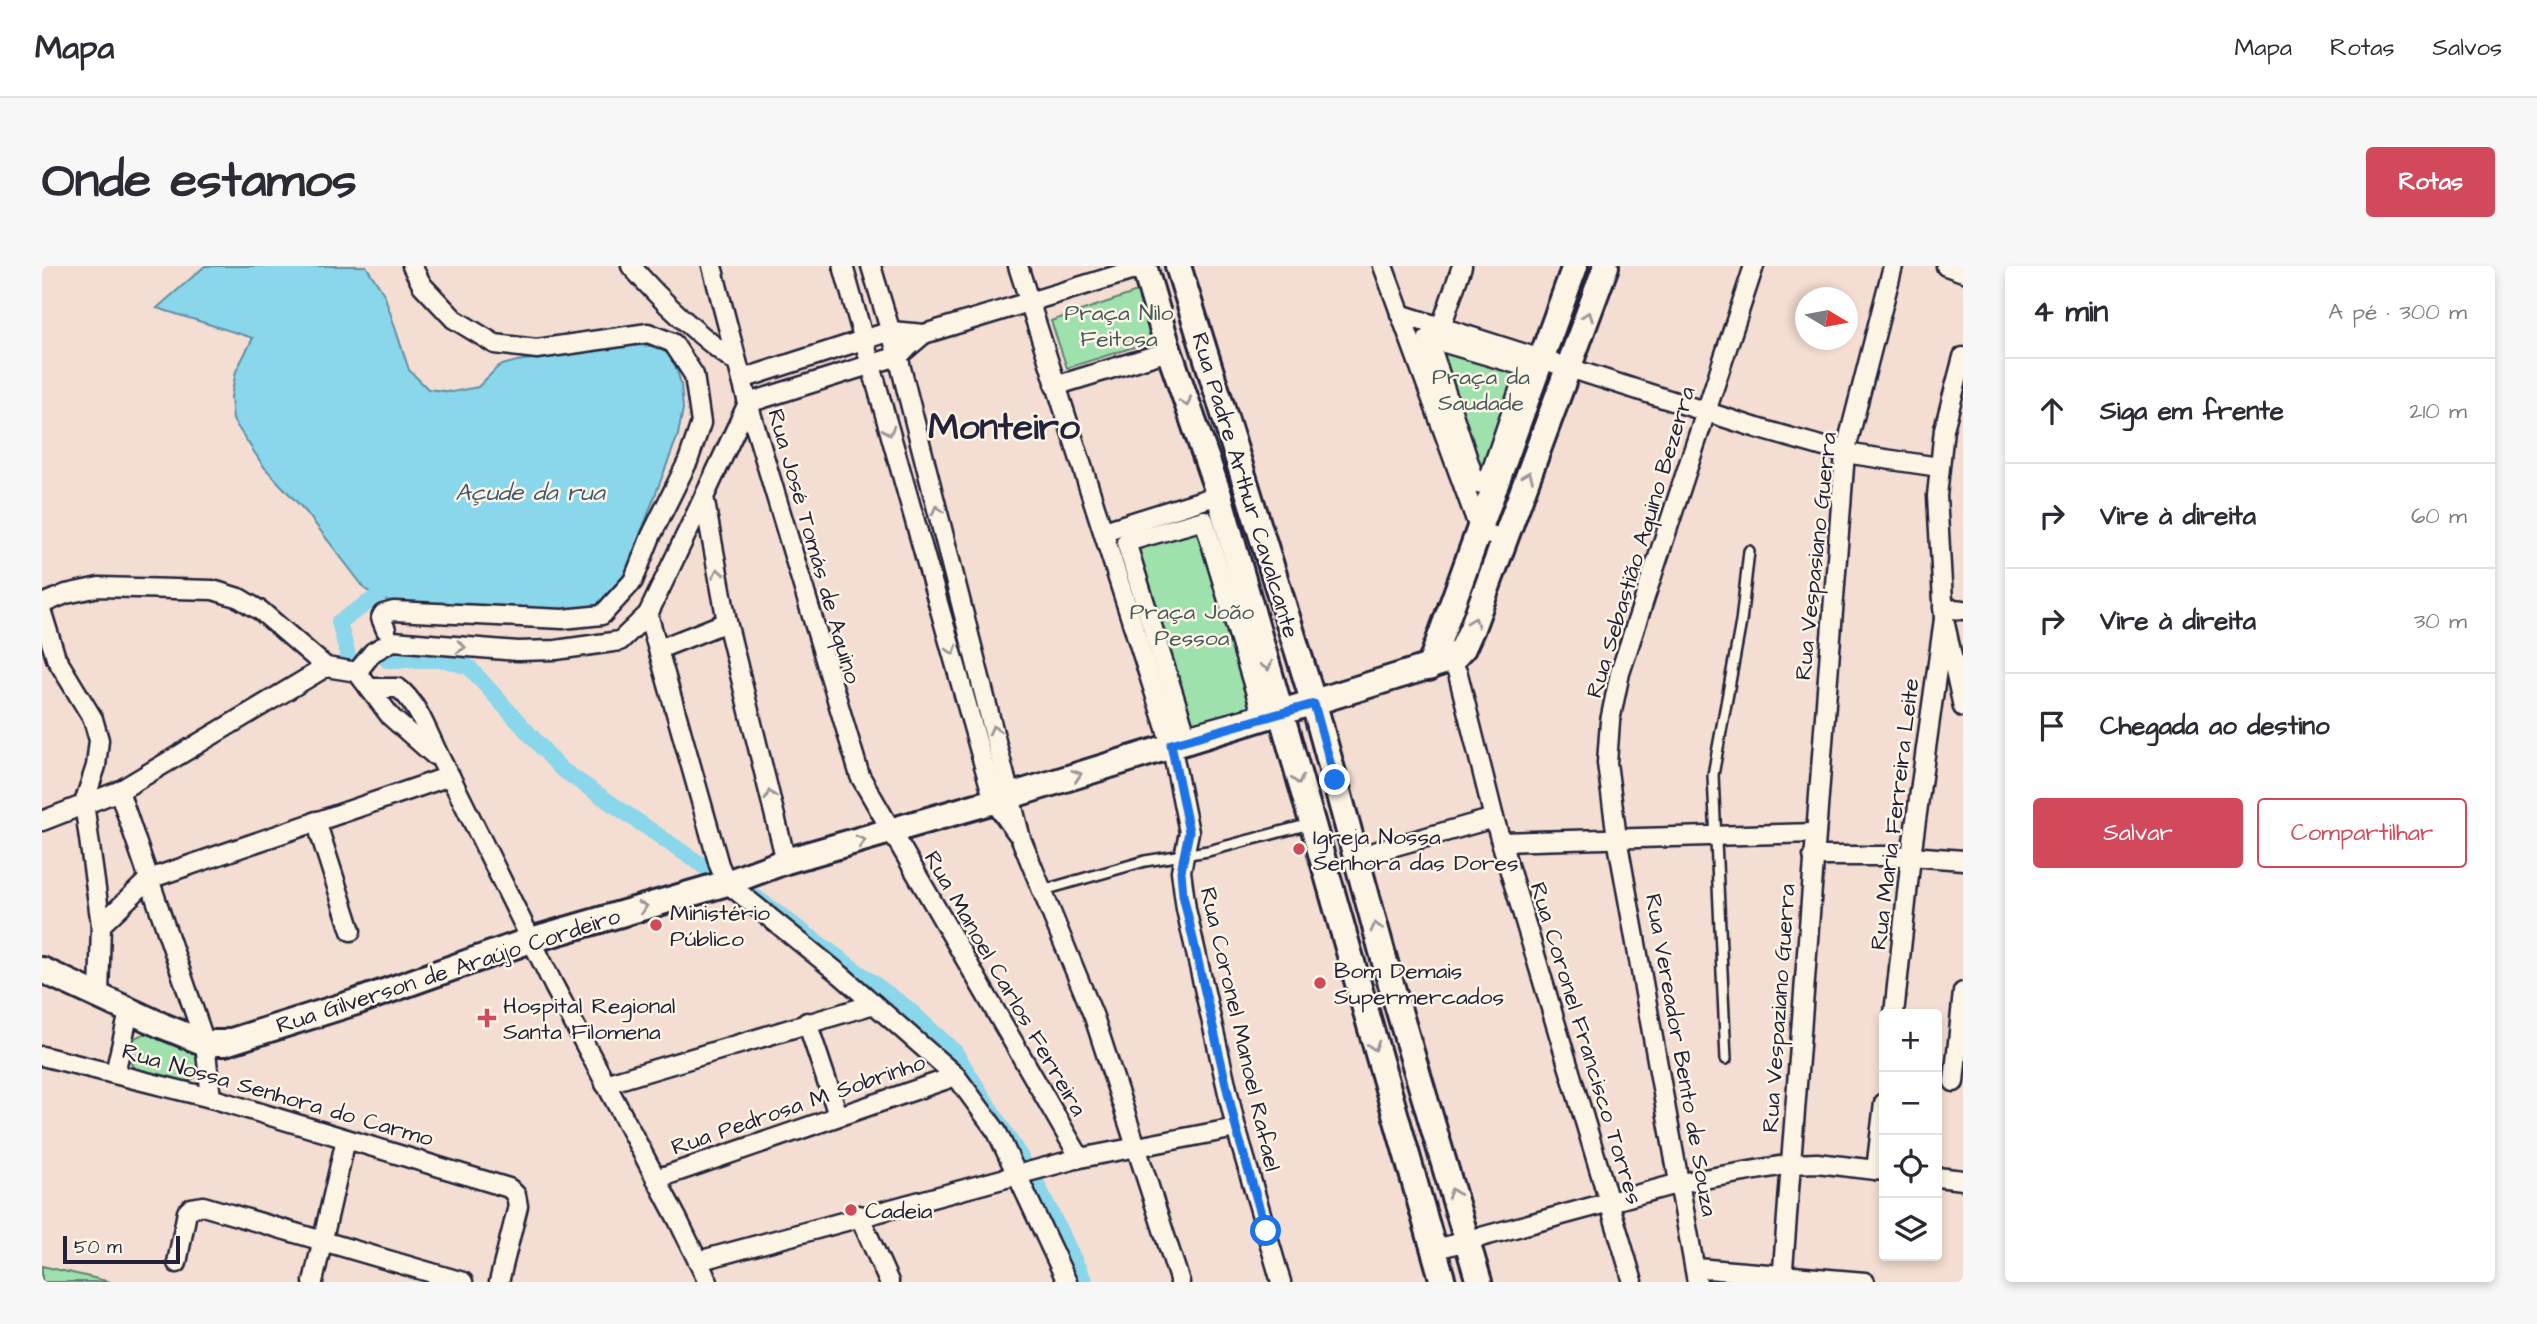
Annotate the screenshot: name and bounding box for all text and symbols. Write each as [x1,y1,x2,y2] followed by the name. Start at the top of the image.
[35,25,114,71] text: Mapa
[2234,31,2292,65] text: Mapa
[2330,31,2395,65] text: Rotas
[2433,31,2502,65] text: Salvos
[2366,147,2495,217] button: Rotas
[42,148,357,216] text: Onde estamos
[1795,287,1858,350] north arrow
[2033,291,2108,333] text: 4 min
[2328,296,2467,328] text: A pé · 300 m
[1065,297,1174,355] park label: Praça Nilo Feitosa
[1580,311,1594,323] one-way arrow
[1183,329,1307,642] street label: Rua Padre Arthur Cavalcante
[1432,361,1530,419] park label: Praça da Saudade
[1578,382,1704,702] street label: Rua Sebastião Aquino Bezerra
[2033,392,2071,430] icon: ahead
[2100,393,2284,429] text: Siga em frente
[1178,395,1192,407] one-way arrow
[2409,395,2467,427] text: 210 m
[928,403,1080,454] district label: Monteiro
[759,405,869,687] street label: Rua José Tomás de Aquino
[881,425,896,437] one-way arrow
[1787,430,1845,682] street label: Rua Vespasiano Guerra
[1520,470,1534,482] one-way arrow
[455,476,606,510] water label: Açude da rua
[2033,497,2071,535] icon: right
[2100,498,2256,534] text: Vire à direita
[2411,500,2467,532] text: 60 m
[930,504,945,516] one-way arrow
[711,567,726,579] one-way arrow
[1130,596,1254,654] park label: Praça João Pessoa
[2033,602,2071,640] icon: right
[2100,603,2256,639] text: Vire à direita
[2414,605,2467,637] text: 30 m
[1466,617,1480,629] one-way arrow
[456,639,467,654] one-way arrow
[943,644,958,656] one-way arrow
[1258,660,1273,672] one-way arrow
[1862,676,1928,952] street label: Rua Maria Ferreira Leite
[2033,707,2071,745] icon: arrive
[2100,708,2330,744] text: Chegada ao destino
[988,724,1002,736] one-way arrow
[1319,764,1350,795] route end
[1070,769,1083,783] one-way arrow
[1290,774,1304,786] one-way arrow
[763,789,778,801] one-way arrow
[2033,798,2243,868] button: Salvar
[2257,798,2467,868] button: Compartilhar
[1313,821,1518,879] place label: Igreja Nossa Senhora das Dores
[854,834,866,849] one-way arrow
[1291,841,1307,857] marker: Igreja Nossa Senhora das Dores
[916,845,1095,1122] street label: Rua Manoel Carlos Ferreira
[1522,878,1650,1208] street label: Rua Coronel Francisco Torres
[1754,882,1804,1134] street label: Rua Vespaziano Guerra
[1192,884,1288,1174] street label: Rua Coronel Manoel Rafael
[1637,891,1725,1219] street label: Rua Vereador Bento de Souza
[670,897,770,955] place label: Ministério Público
[272,900,624,1042] street label: Rua Gilverson de Araújo Cordeiro
[637,901,649,916] one-way arrow
[648,917,664,933] marker: Ministério Público
[1369,922,1384,934] one-way arrow
[1334,955,1504,1013] place label: Bom Demais Supermercados
[1312,975,1328,991] marker: Bom Demais Supermercados
[503,990,675,1048] place label: Hospital Regional Santa Filomena
[477,1008,497,1028] marker: Hospital Regional Santa Filomena
[1879,1009,1942,1261] map controls
[1879,1009,1942,1072] button: +
[118,1035,437,1155] street label: Rua Nossa Senhora do Carmo
[1366,1040,1381,1052] one-way arrow
[667,1046,930,1164] street label: Rua Pedrosa M Sobrinho
[1879,1072,1942,1135] button: −
[1879,1135,1942,1198] button: locate
[1446,1187,1461,1199] one-way arrow
[865,1195,933,1227] place label: Cadeia
[1879,1198,1942,1261] button: layers
[843,1202,859,1218] marker: Cadeia
[1250,1215,1281,1246] route start
[63,1233,180,1265] scale bar
[74,1234,122,1261] text: 50 m

